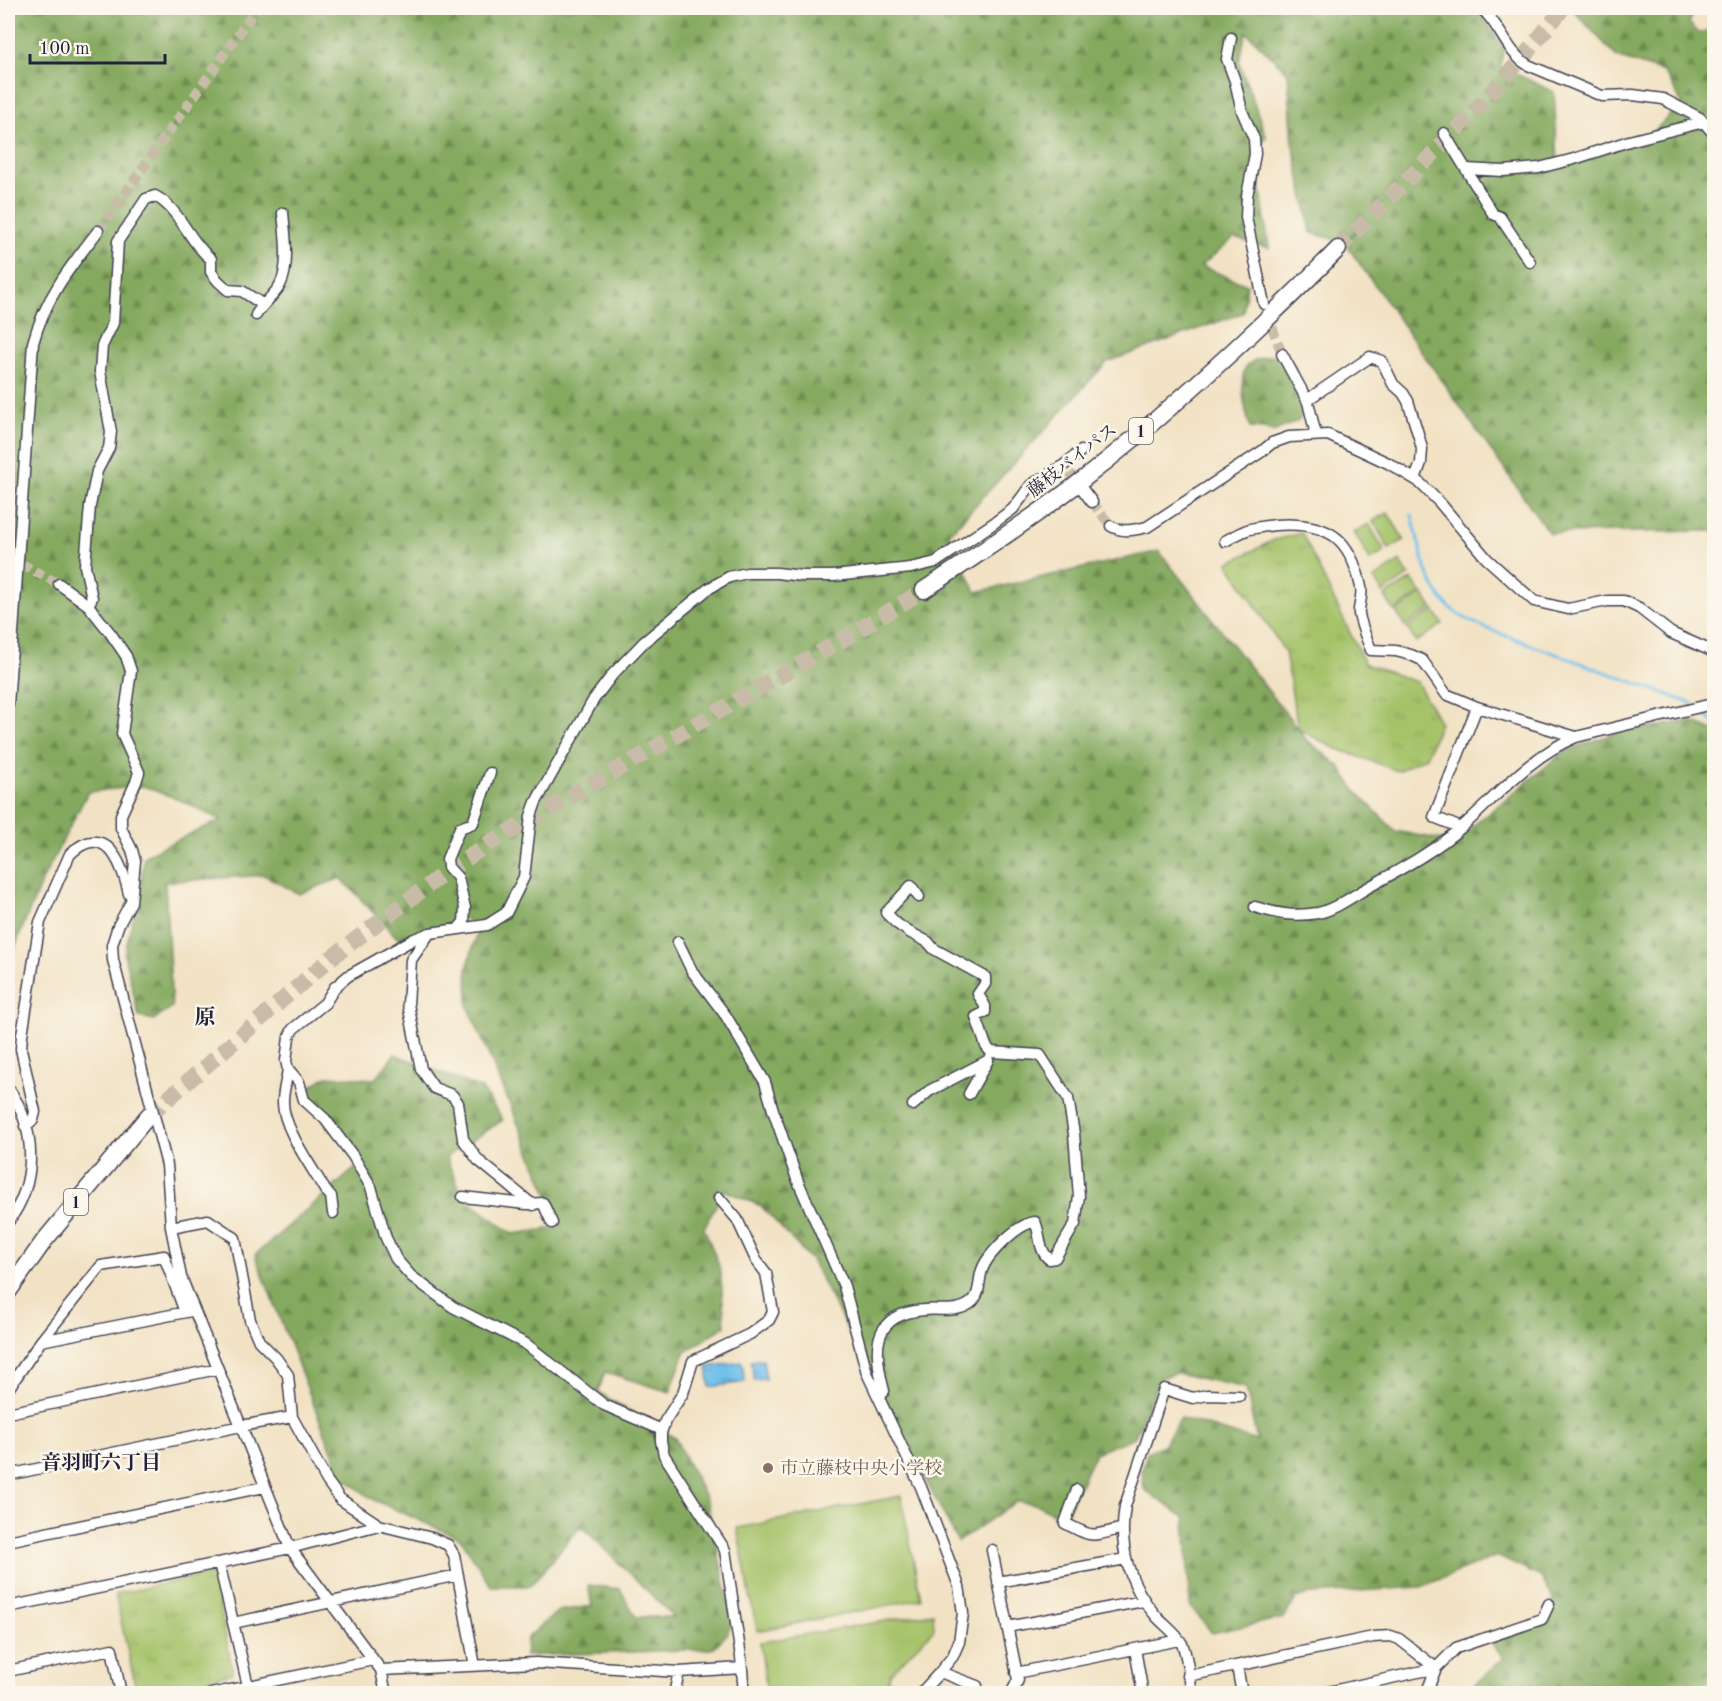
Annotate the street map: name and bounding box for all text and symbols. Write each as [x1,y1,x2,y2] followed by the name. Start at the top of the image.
[30,27,165,65] scale bar
[39,40,90,58] text: 100 m
[1129,418,1153,444] road number: 1
[1023,419,1121,501] street label: 藤枝バイパス
[195,1006,216,1029] district label: 原
[64,1189,88,1215] road number: 1
[41,1452,161,1474] district label: 音羽町六丁目
[780,1458,942,1478] place label: 市立藤枝中央小学校
[761,1461,775,1475] marker: 市立藤枝中央小学校

